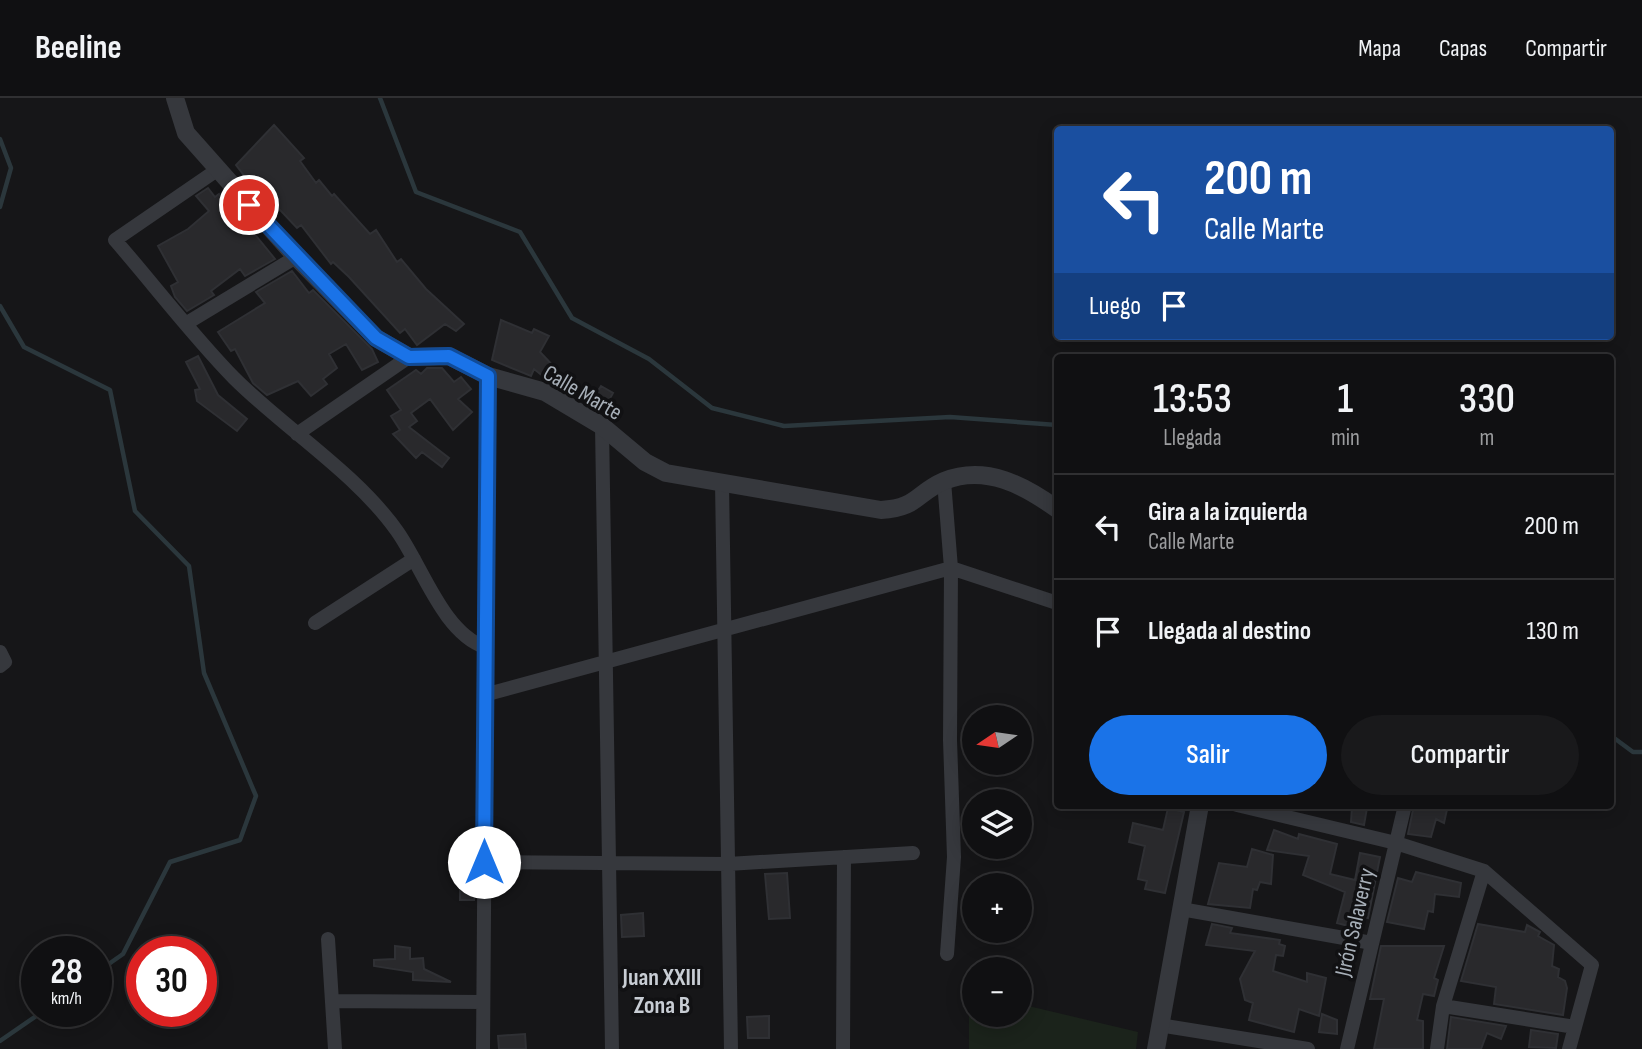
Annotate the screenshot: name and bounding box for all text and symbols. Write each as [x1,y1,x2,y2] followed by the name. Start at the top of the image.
[35,28,122,68] text: Beeline
[1358,34,1401,63] text: Mapa
[1439,34,1487,63] text: Capas
[1525,34,1607,63] text: Compartir
[1204,150,1312,209] text: 200 m
[1089,154,1180,245] icon: left
[219,175,279,235] pin
[230,186,268,224] icon: arrive
[1204,210,1324,249] text: Calle Marte
[1155,287,1193,325] icon: arrive
[1089,291,1141,322] text: Luego
[538,359,627,427] street label: Calle Marte
[1153,374,1232,425] text: 13:53
[1338,374,1353,425] text: 1
[1459,374,1515,425] text: 330
[1163,424,1222,452] text: Llegada
[1331,424,1360,452] text: min
[1479,424,1494,452] text: m
[1148,497,1308,528] text: Gira a la izquierda
[1089,508,1127,546] icon: left
[1524,511,1579,542] text: 200 m
[1148,528,1235,556] text: Calle Marte
[1089,613,1127,651] icon: arrive
[1148,616,1311,647] text: Llegada al destino
[1527,616,1579,647] text: 130 m
[962,705,1032,775] north arrow
[962,705,1032,1027] map controls
[1089,715,1327,795] button: Salir
[1341,715,1579,795] button: Compartir
[962,789,1032,859] button: layers
[447,825,521,899] position arrow
[1329,865,1381,980] street label: Jirón Salaverry
[962,873,1032,943] button: +
[126,936,217,1027] speed limit sign: 30
[51,951,82,994] text: 28
[962,957,1032,1027] button: −
[622,963,701,1020] district label: Juan XXIII Zona B
[51,988,82,1009] text: km/h

